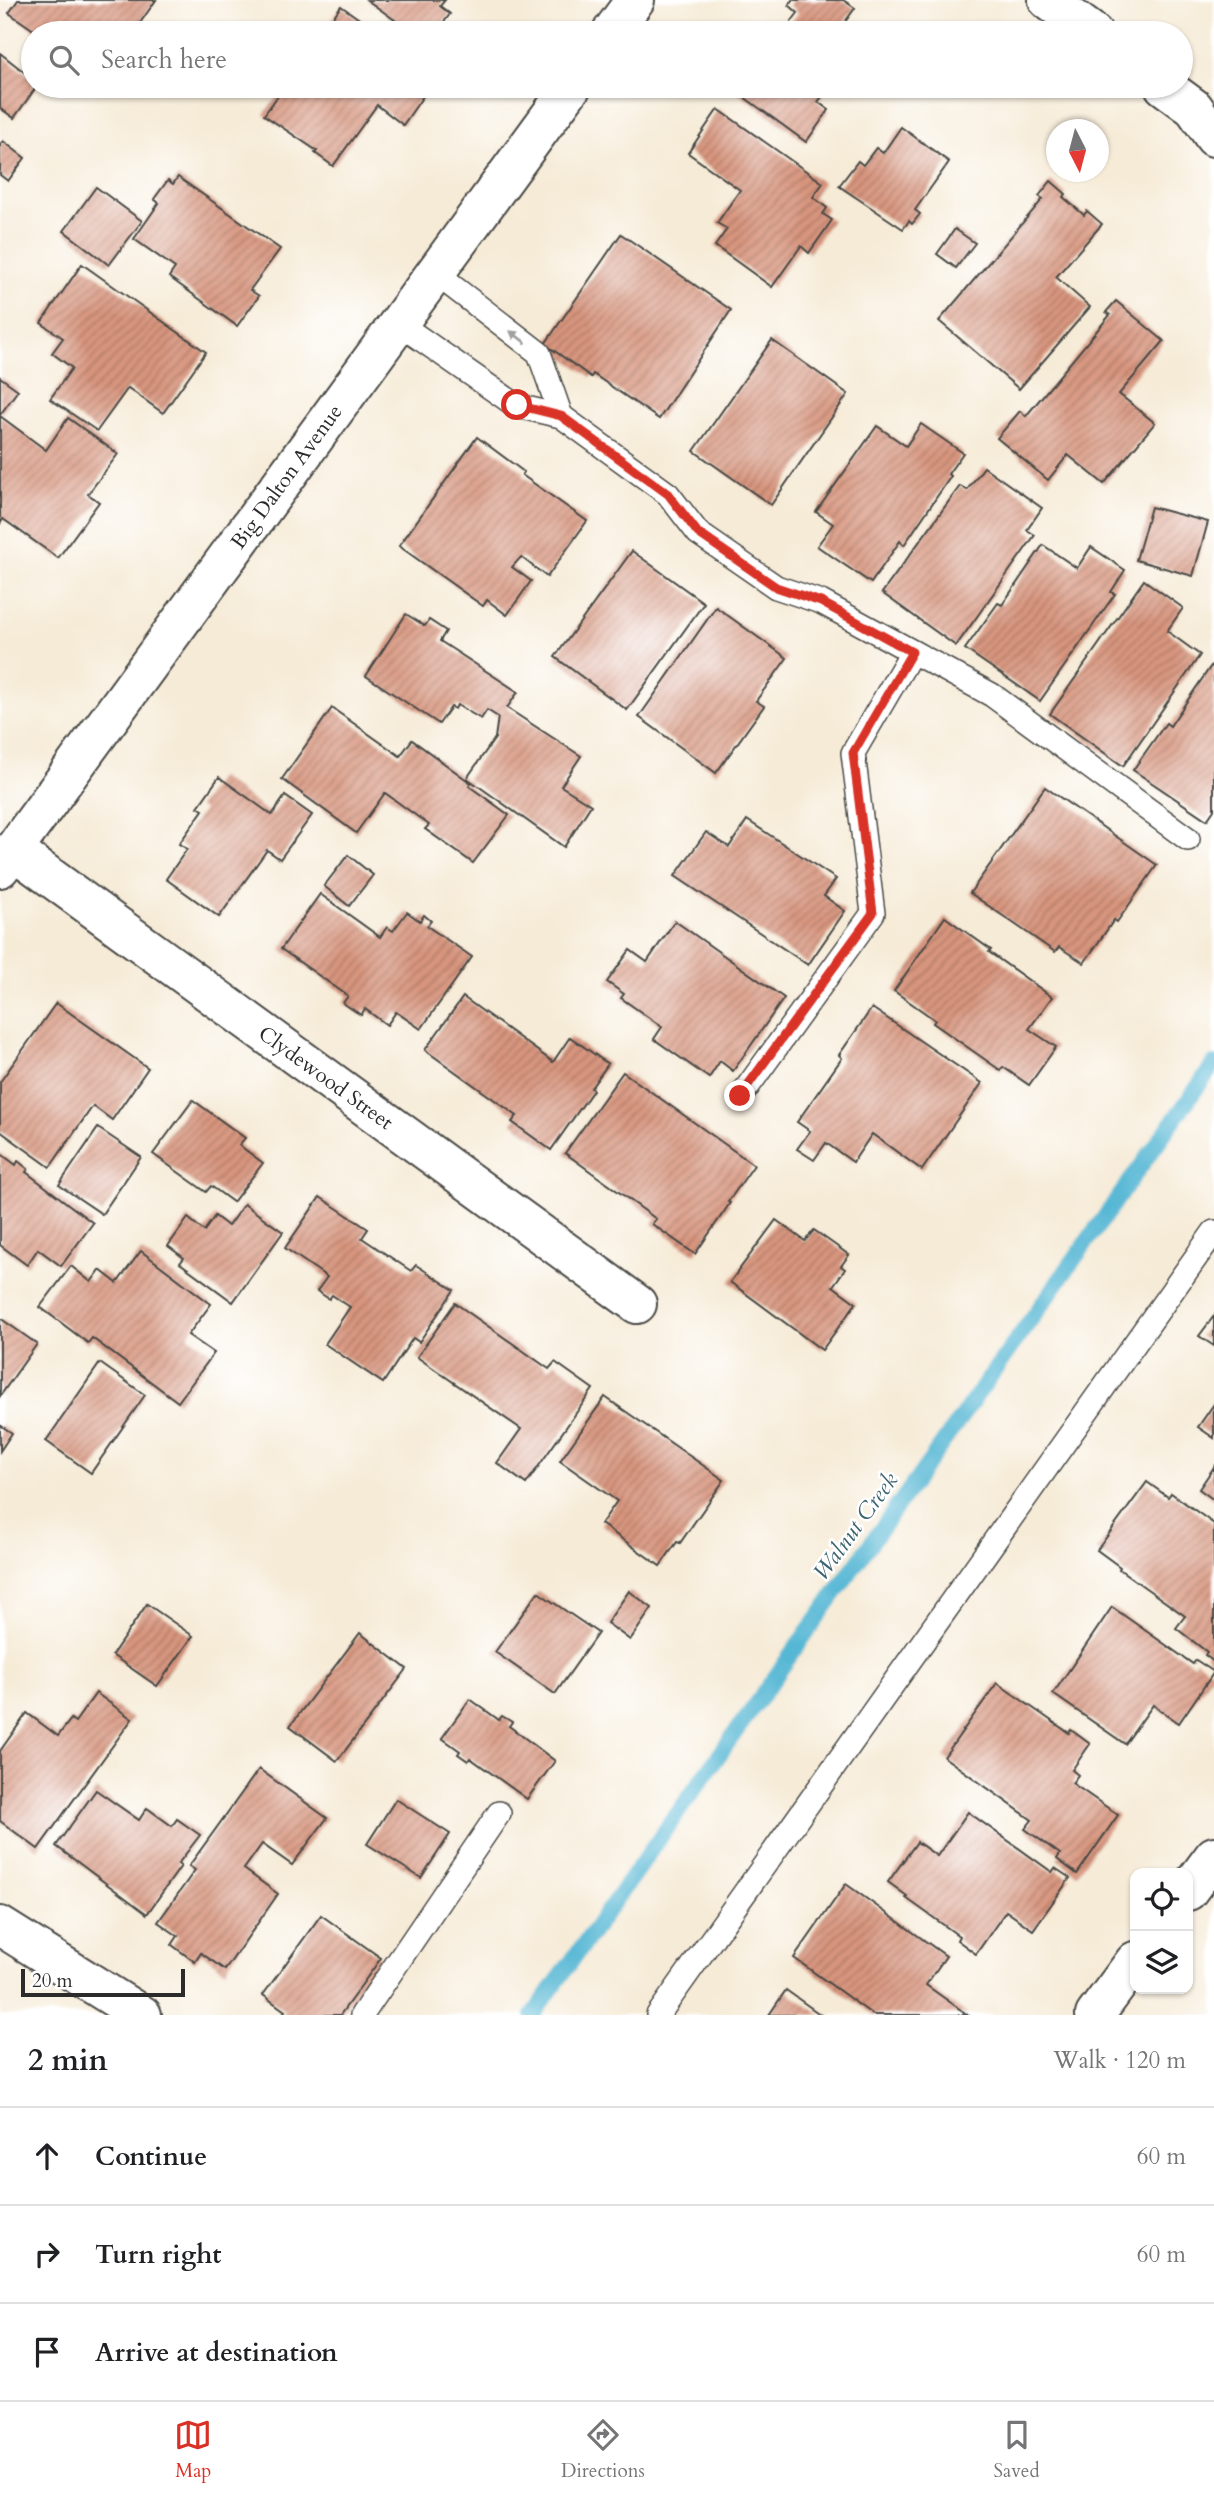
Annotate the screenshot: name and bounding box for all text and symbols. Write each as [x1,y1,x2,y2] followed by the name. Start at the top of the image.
[21,21,1193,98] search box
[45,41,83,79] icon: search
[101,42,227,77] text: Search here
[1046,119,1109,182] north arrow
[510,329,528,344] one-way arrow
[501,389,532,420] route start
[224,399,349,555] street label: Big Dalton Avenue
[252,1019,399,1137] street label: Clydewood Street
[724,1080,755,1111] route end
[806,1466,905,1586] water label: Walnut Creek
[1130,1868,1193,1994] map controls
[1130,1868,1193,1931] button: locate
[1130,1931,1193,1994] button: layers
[21,1966,186,1998] scale bar
[32,1968,73,1994] text: 20 m
[28,2040,108,2081] text: 2 min
[1053,2045,1186,2076] text: Walk · 120 m
[28,2137,66,2175] icon: ahead
[95,2139,207,2174] text: Continue
[1137,2141,1186,2172] text: 60 m
[28,2235,66,2273] icon: right
[95,2237,222,2272] text: Turn right
[1137,2239,1186,2270] text: 60 m
[28,2333,66,2371] icon: arrive
[95,2335,338,2370] text: Arrive at destination
[174,2416,212,2484] tab: Map
[561,2416,645,2484] tab: Directions
[994,2416,1040,2484] tab: Saved

